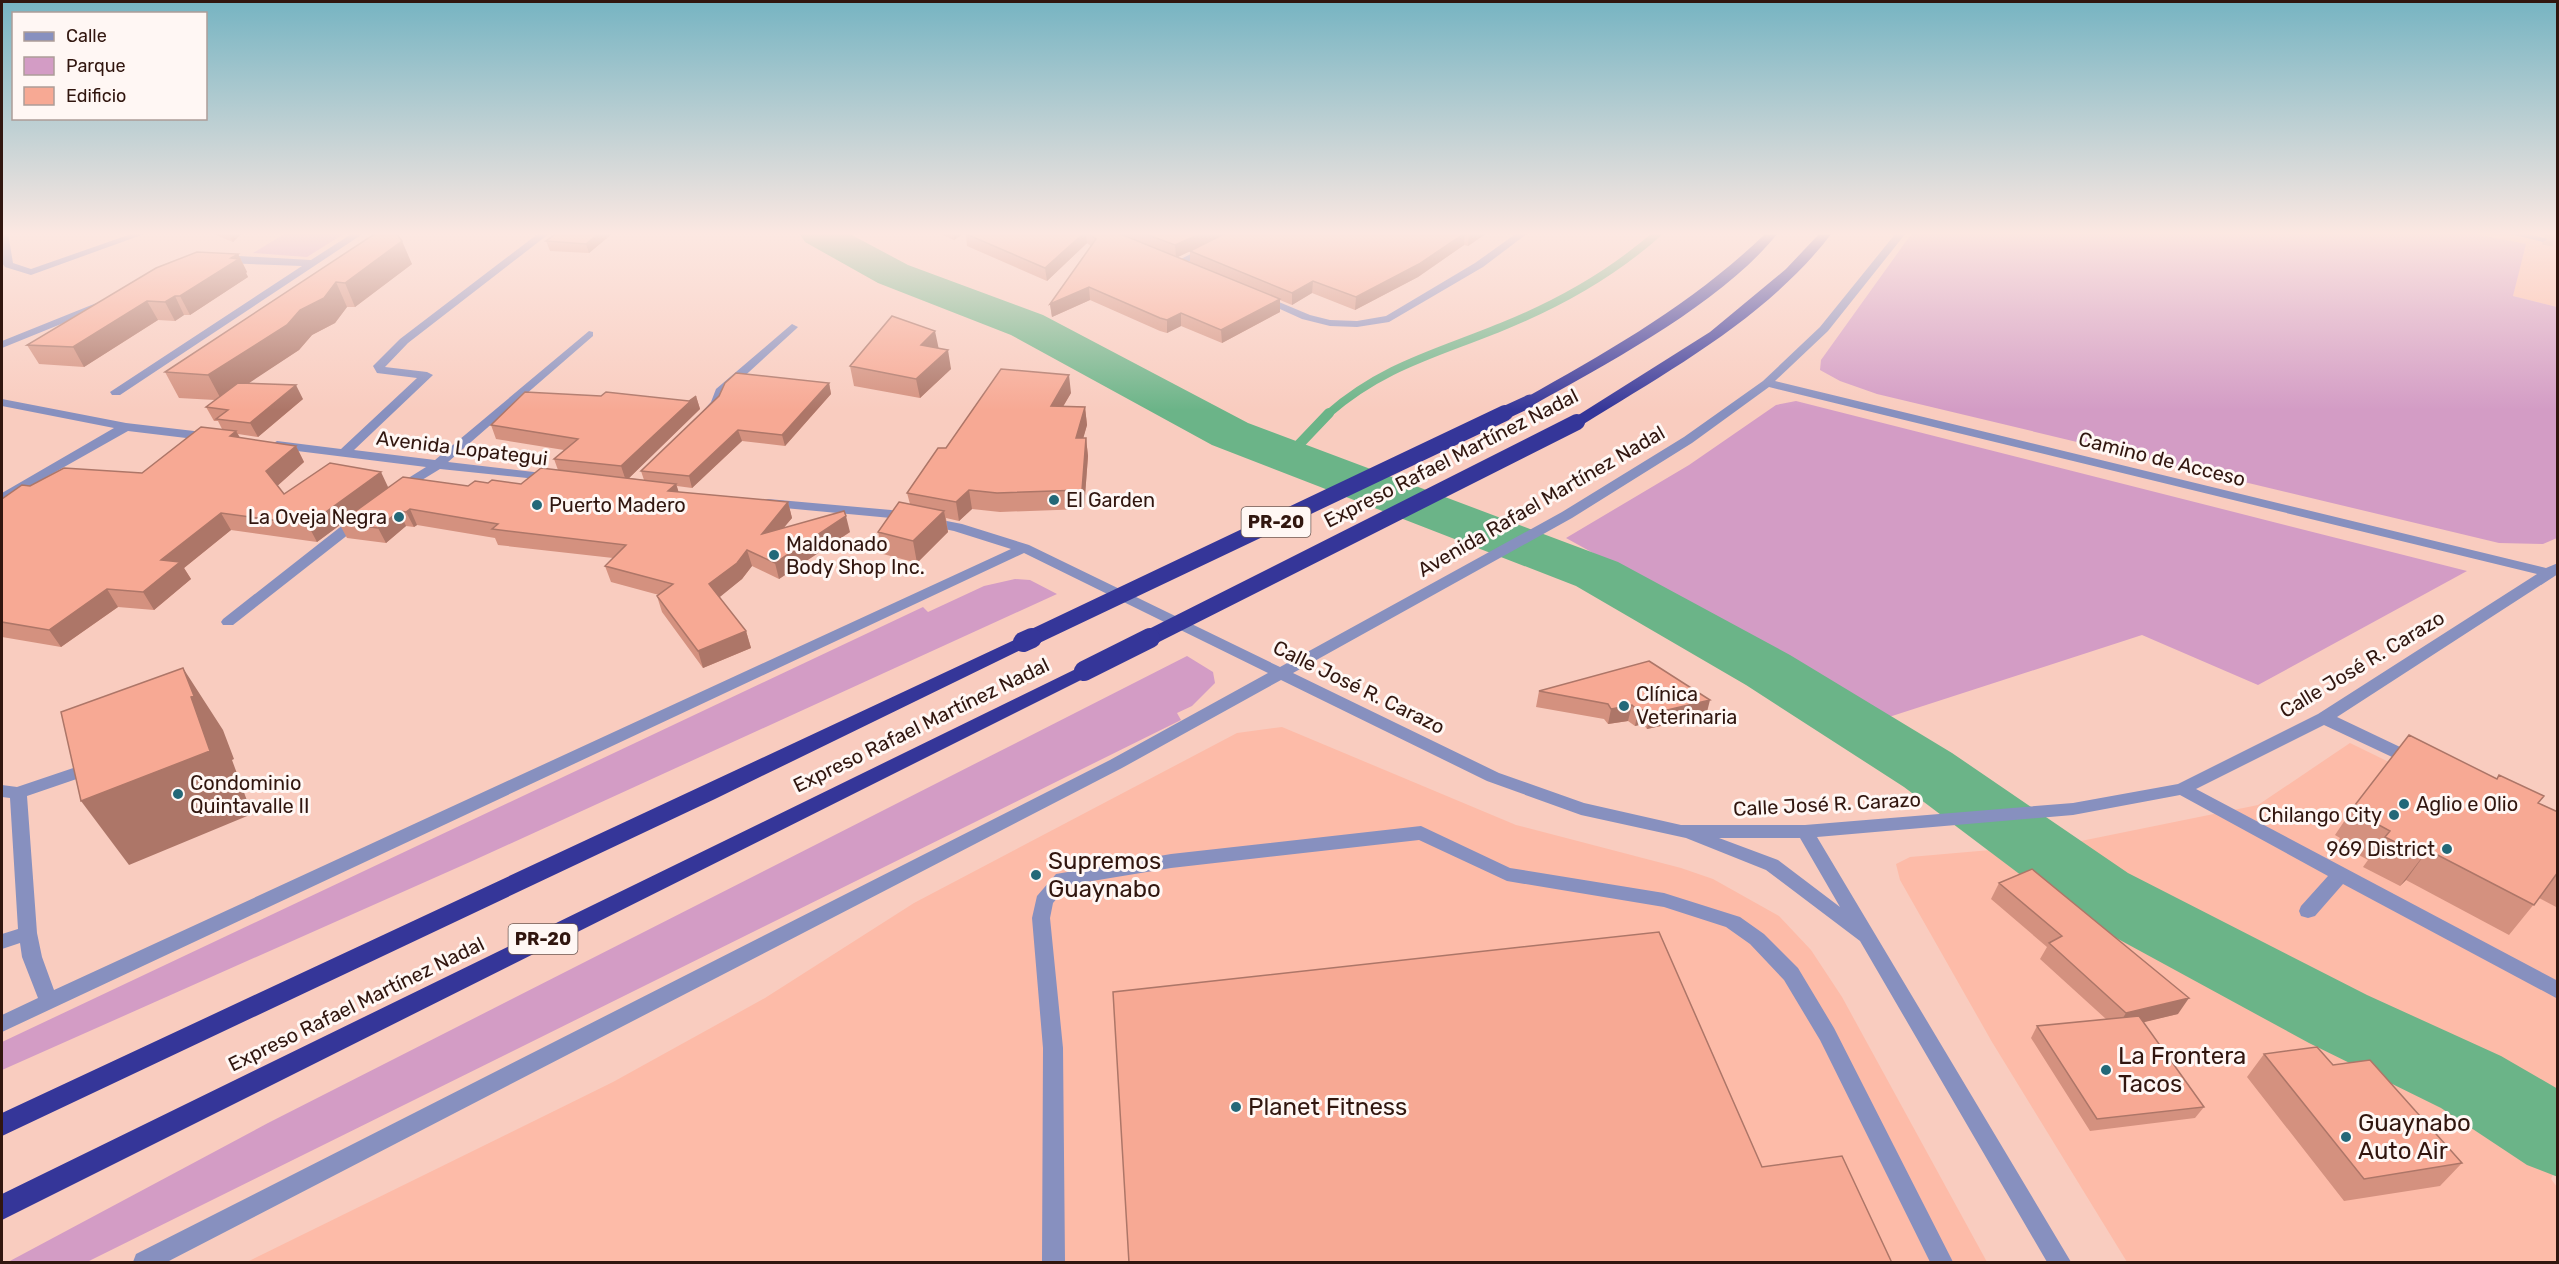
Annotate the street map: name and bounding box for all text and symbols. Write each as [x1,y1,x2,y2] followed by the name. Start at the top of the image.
[12,12,207,120] legend
[66,25,107,47] text: Calle
[66,55,126,77] text: Parque
[66,85,126,107] text: Edificio
[1320,383,1582,533] street label: Expreso Rafael Martínez Nadal
[1413,420,1669,582] street label: Avenida Rafael Martínez Nadal
[375,426,549,470] street label: Avenida Lopategui
[2076,427,2248,491] street label: Camino de Acceso
[1066,488,1155,512] place label: El Garden
[549,493,686,517] place label: Puerto Madero
[1047,493,1061,507] marker: El Garden
[530,498,544,512] marker: Puerto Madero
[248,505,387,529] place label: La Oveja Negra
[1242,507,1310,537] road number: PR-20
[392,510,406,524] marker: La Oveja Negra
[786,532,925,579] place label: Maldonado Body Shop Inc.
[767,548,781,562] marker: Maldonado Body Shop Inc.
[2275,605,2449,723] street label: Calle José R. Carazo
[1269,635,1449,739] street label: Calle José R. Carazo
[789,652,1053,798] street label: Expreso Rafael Martínez Nadal
[1636,682,1737,729] place label: Clínica Veterinaria
[1617,699,1631,713] marker: Clínica Veterinaria
[190,771,310,818] place label: Condominio Quintavalle II
[171,787,185,801] marker: Condominio Quintavalle II
[1732,787,1922,821] street label: Calle José R. Carazo
[2416,792,2518,816] place label: Aglio e Olio
[2397,797,2411,811] marker: Aglio e Olio
[2258,803,2382,827] place label: Chilango City
[2387,808,2401,822] marker: Chilango City
[2327,837,2435,861] place label: 969 District
[2440,842,2454,856] marker: 969 District
[1048,847,1161,903] place label: Supremos Guaynabo
[1029,868,1043,882] marker: Supremos Guaynabo
[508,924,578,954] road number: PR-20
[224,931,488,1077] street label: Expreso Rafael Martínez Nadal
[2118,1042,2246,1098] place label: La Frontera Tacos
[2099,1063,2113,1077] marker: La Frontera Tacos
[1248,1093,1407,1121] place label: Planet Fitness
[1229,1100,1243,1114] marker: Planet Fitness
[2358,1109,2471,1165] place label: Guaynabo Auto Air
[2339,1130,2353,1144] marker: Guaynabo Auto Air

